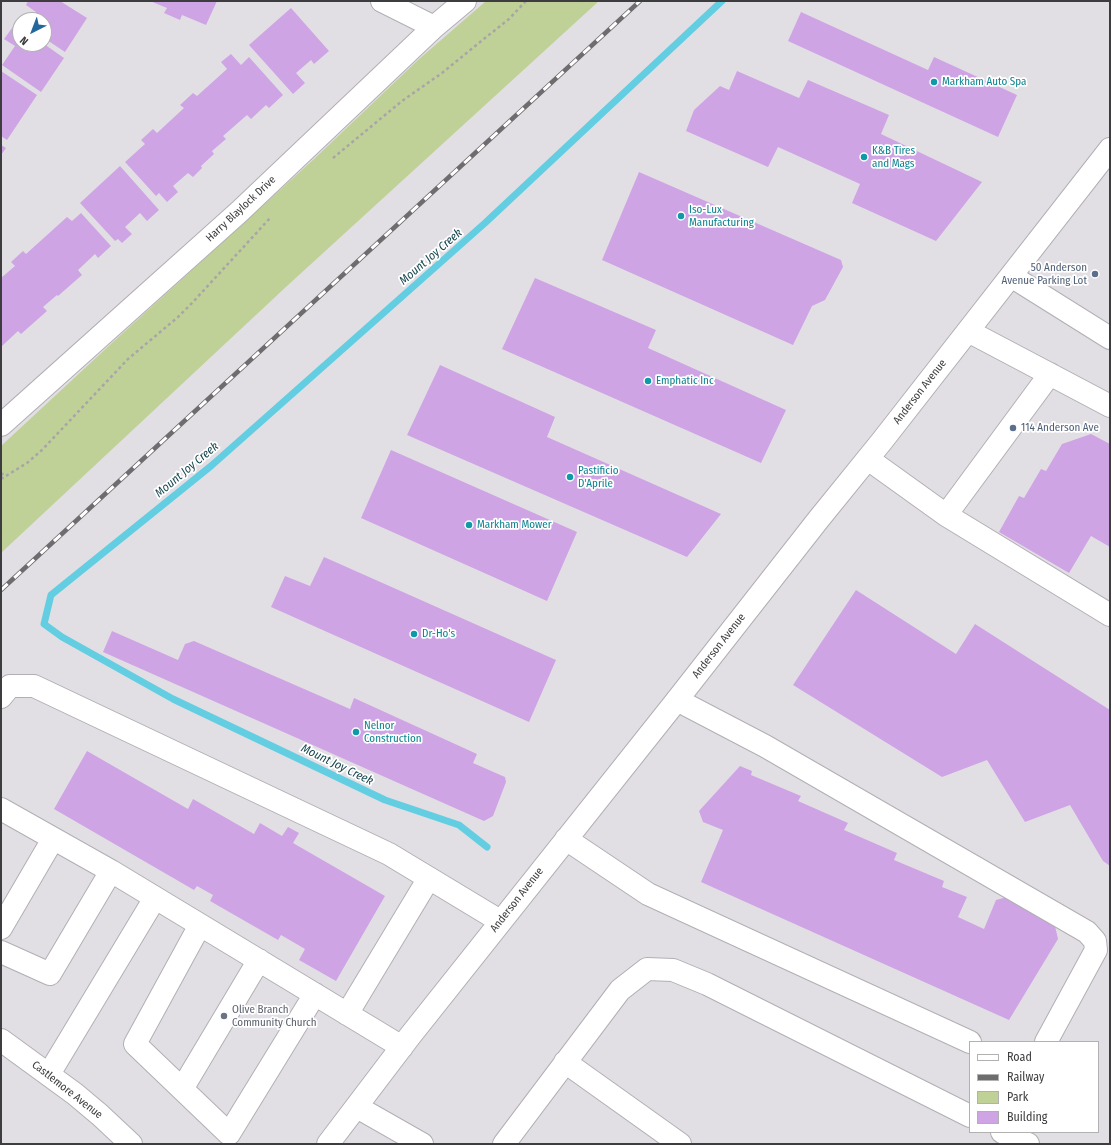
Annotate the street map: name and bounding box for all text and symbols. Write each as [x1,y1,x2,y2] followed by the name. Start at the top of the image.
[12,12,52,52] north arrow
[18,34,31,48] text: N
[942,75,1026,89] place label: Markham Auto Spa
[929,77,939,87] marker: Markham Auto Spa
[872,144,915,170] place label: K&B Tires and Mags
[859,152,869,162] marker: K&B Tires and Mags
[203,173,279,245] street label: Harry Blaylock Drive
[689,203,754,229] place label: Iso-Lux Manufacturing
[676,211,686,221] marker: Iso-Lux Manufacturing
[397,226,465,288] water label: Mount Joy Creek
[1001,261,1087,287] place label: 50 Anderson Avenue Parking Lot
[1090,269,1100,279] marker: 50 Anderson Avenue Parking Lot
[891,357,949,427] street label: Anderson Avenue
[656,374,714,388] place label: Emphatic Inc
[643,376,653,386] marker: Emphatic Inc
[1021,421,1099,435] place label: 114 Anderson Ave
[1008,423,1018,433] marker: 114 Anderson Ave
[152,439,222,501] water label: Mount Joy Creek
[578,464,619,490] place label: Pastificio D'Aprile
[565,472,575,482] marker: Pastificio D'Aprile
[477,518,551,532] place label: Markham Mower
[464,520,474,530] marker: Markham Mower
[690,611,748,681] street label: Anderson Avenue
[422,627,455,641] place label: Dr-Ho's
[409,629,419,639] marker: Dr-Ho's
[364,719,421,745] place label: Nelnor Construction
[351,727,361,737] marker: Nelnor Construction
[299,741,375,789] water label: Mount Joy Creek
[488,865,546,935] street label: Anderson Avenue
[232,1003,317,1029] place label: Olive Branch Community Church
[219,1011,229,1021] marker: Olive Branch Community Church
[969,1041,1099,1133] legend
[1007,1050,1032,1064] text: Road
[29,1058,105,1122] street label: Castlemore Avenue
[1007,1070,1044,1084] text: Railway
[1007,1090,1028,1104] text: Park
[1007,1110,1047,1124] text: Building

